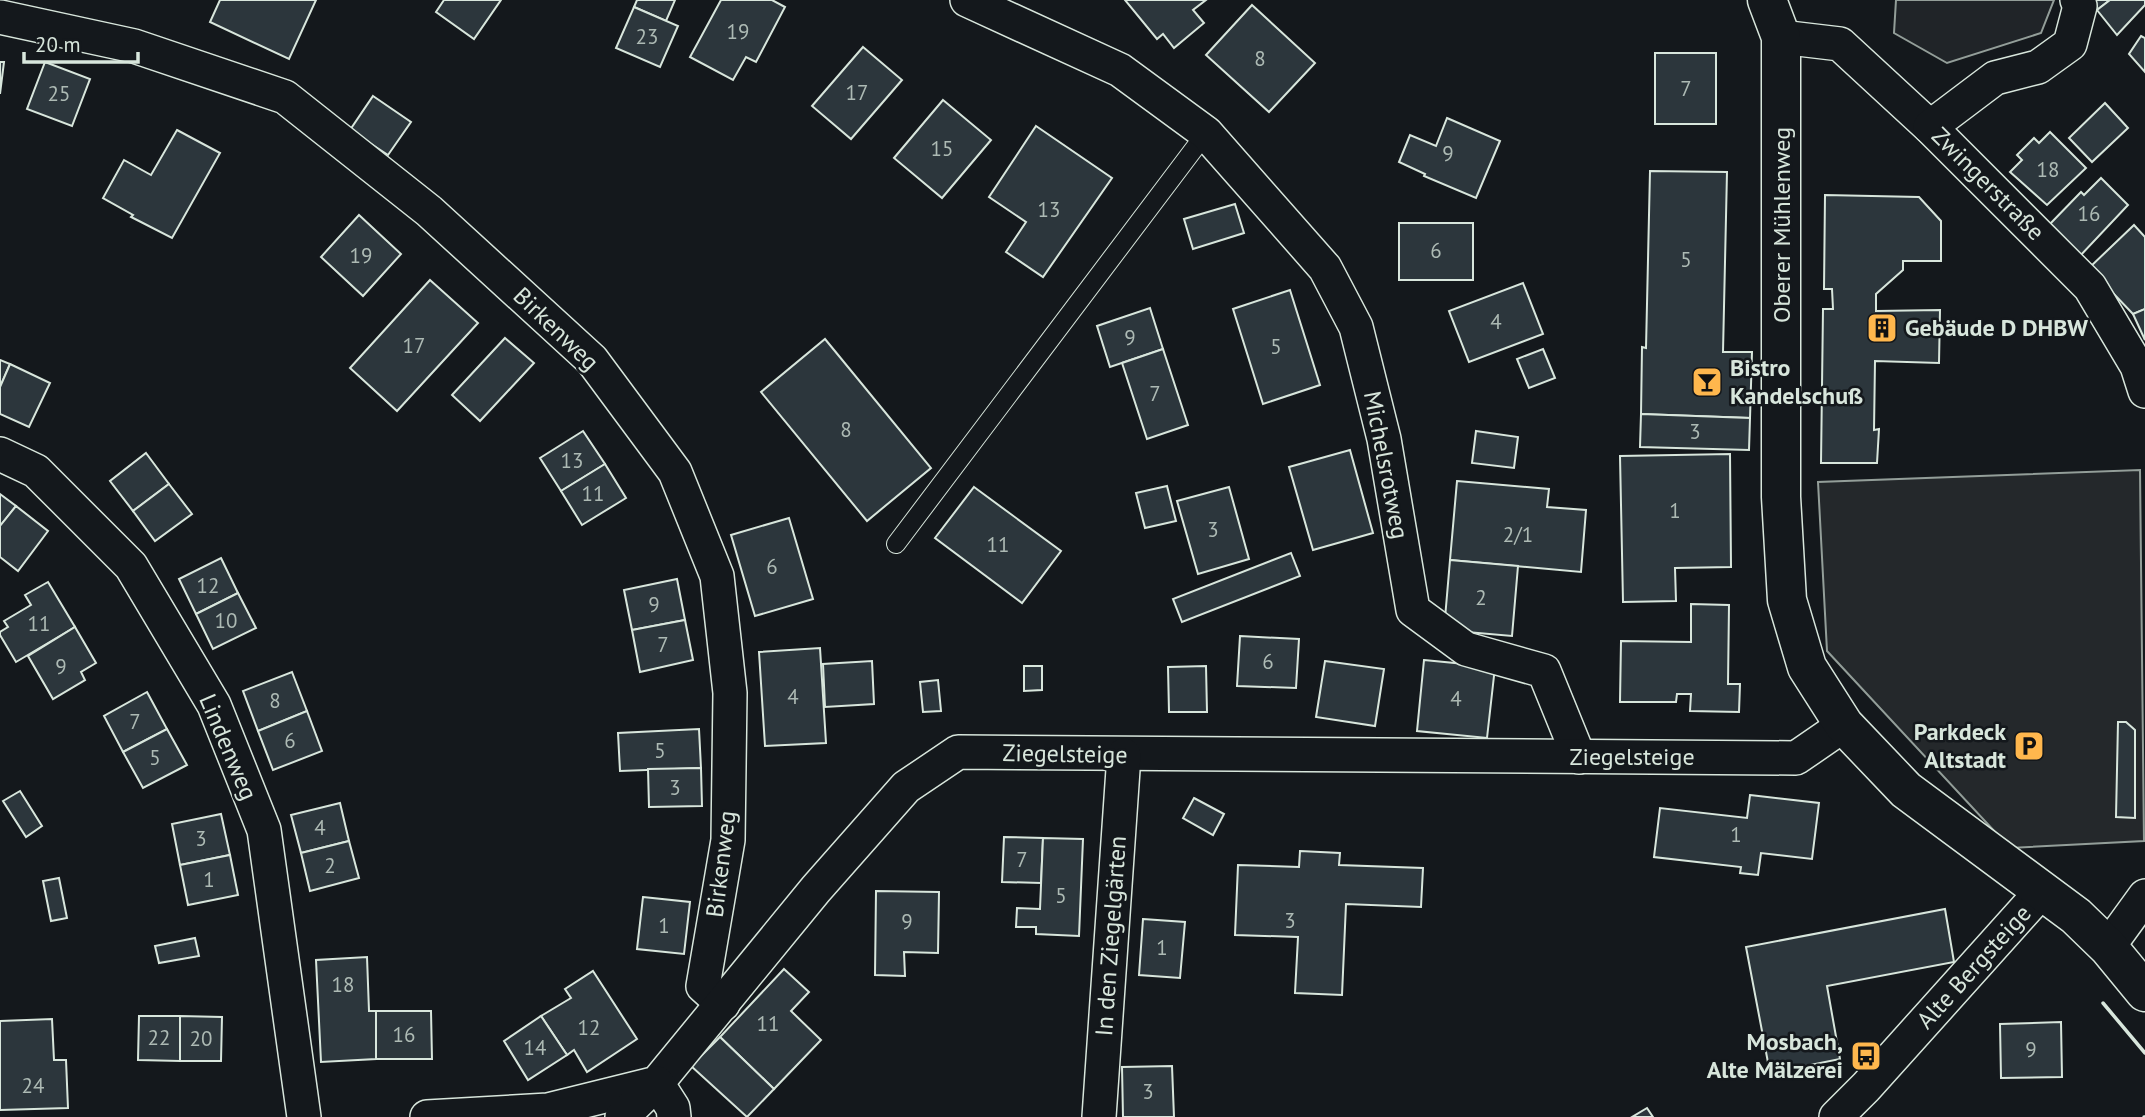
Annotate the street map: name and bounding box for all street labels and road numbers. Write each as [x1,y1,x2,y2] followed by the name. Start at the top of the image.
[1925,121,2051,247] street label: Zwingerstraße
[1766,127,1797,323] street label: Oberer Mühlenweg
[507,280,606,377] street label: Birkenweg
[1357,388,1416,541] street label: Michelsrotweg
[192,689,265,805] street label: Lindenweg
[1002,737,1128,770] street label: Ziegelsteige
[1569,741,1695,772] street label: Ziegelsteige
[699,809,742,919] street label: Birkenweg
[1088,835,1133,1037] street label: In den Ziegelgärten
[1910,898,2037,1035] street label: Alte Bergsteige

